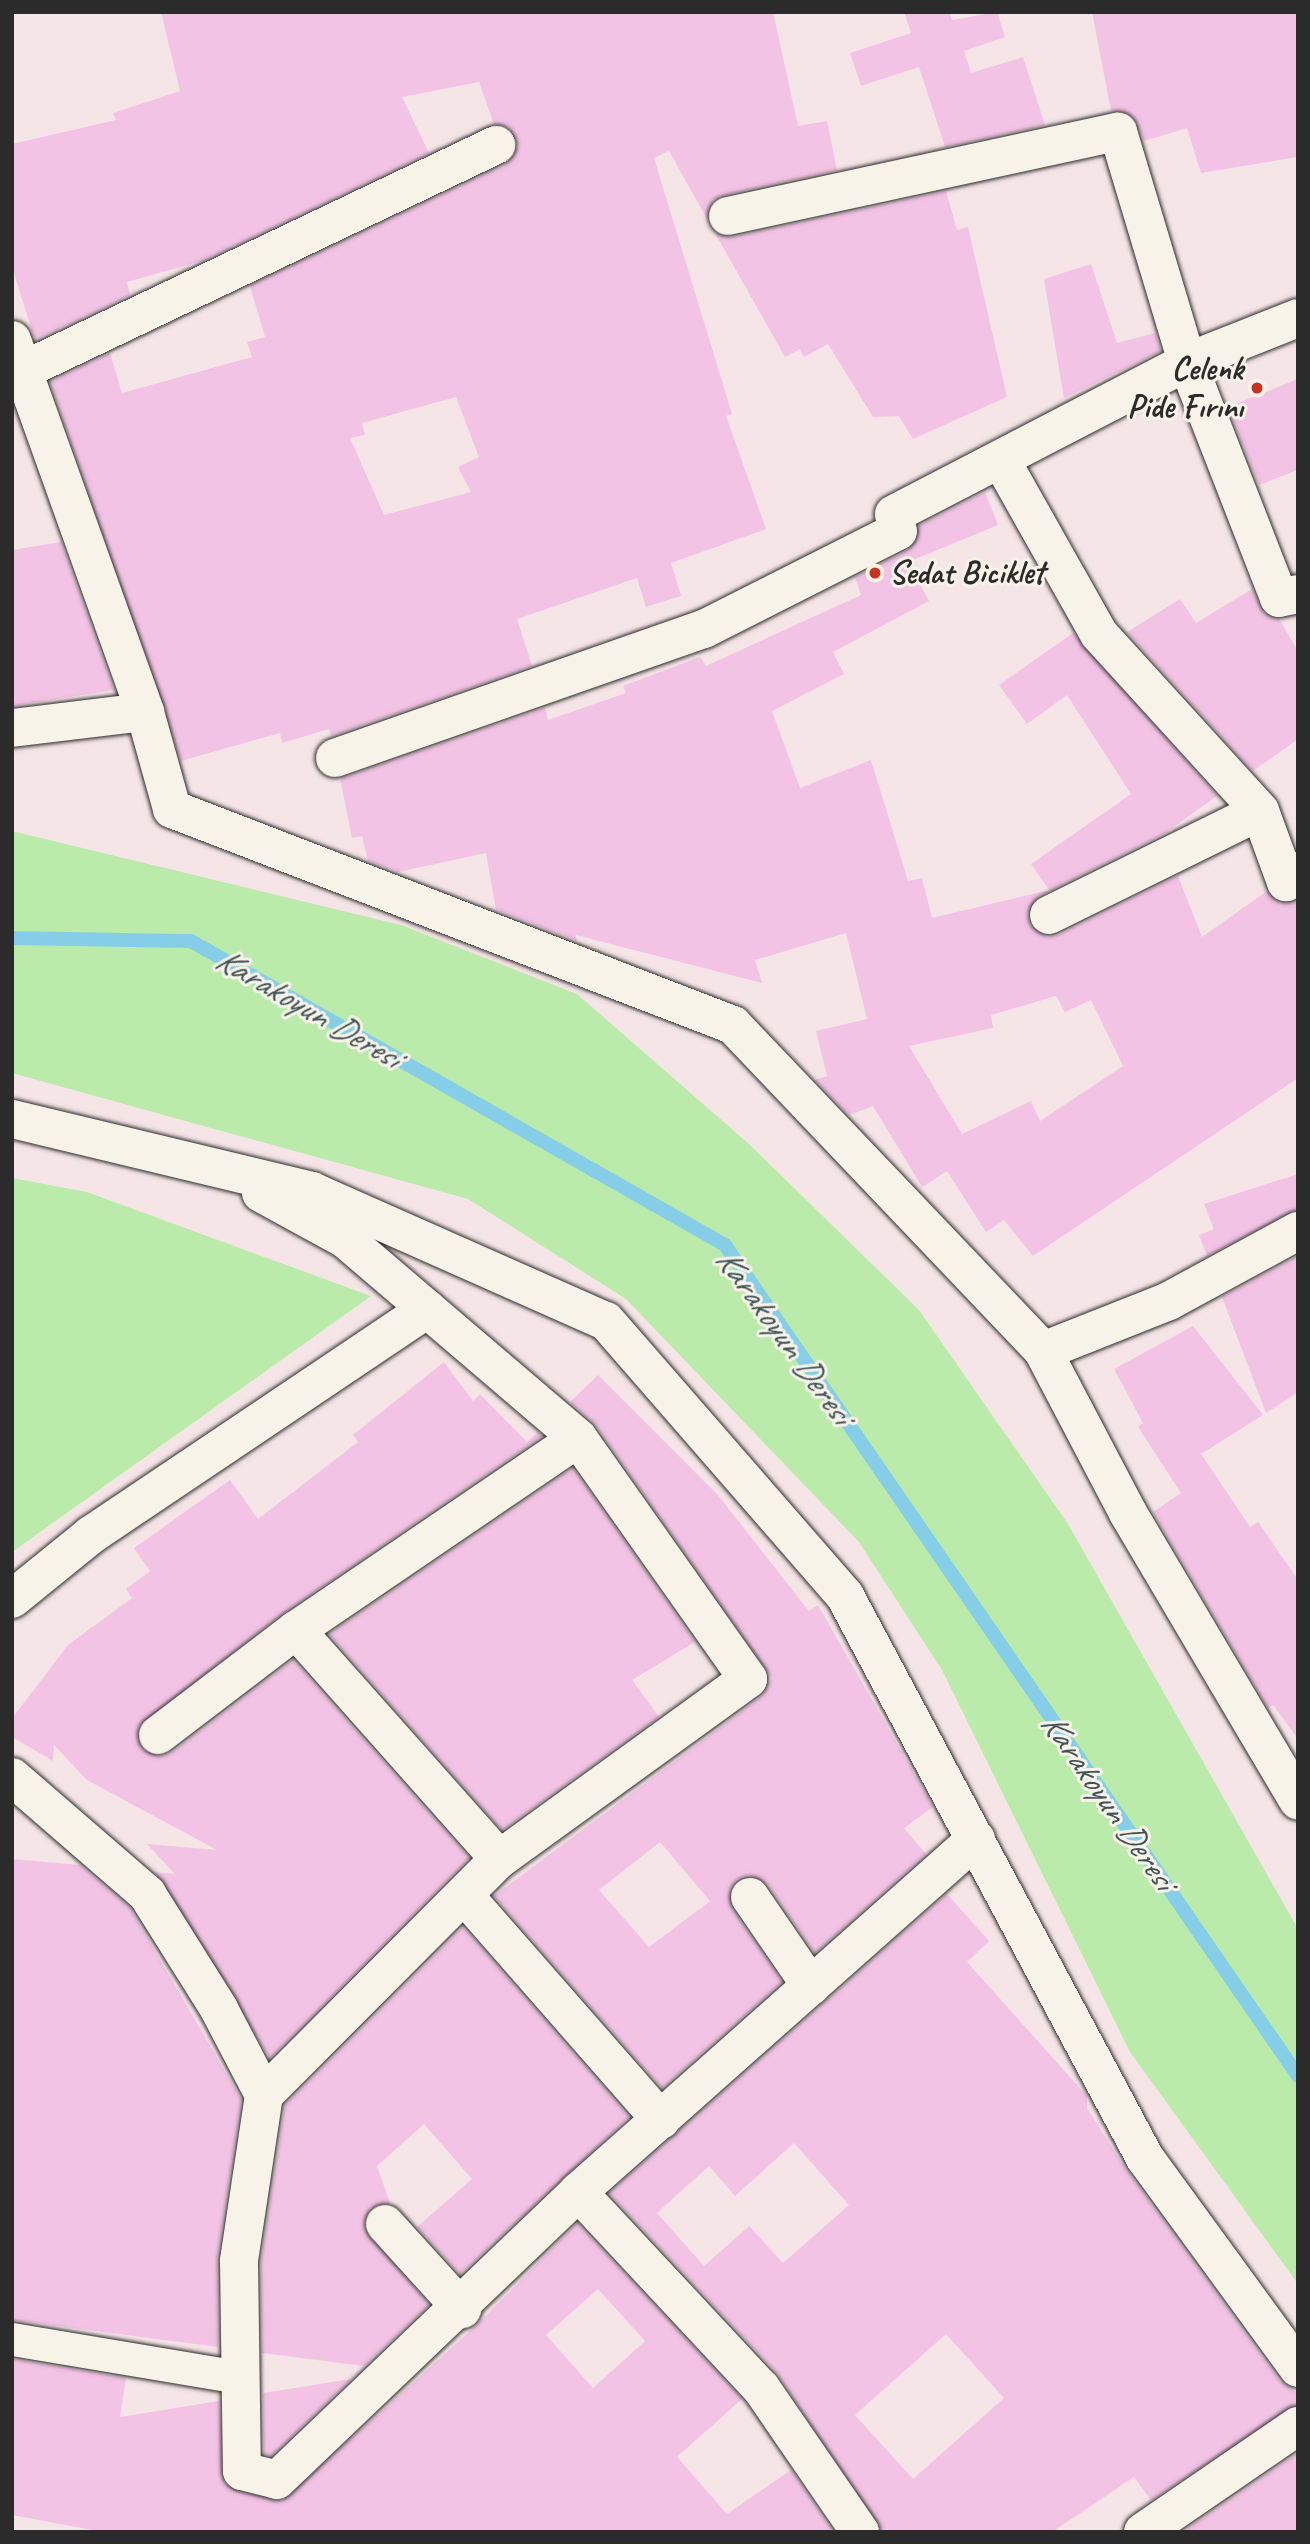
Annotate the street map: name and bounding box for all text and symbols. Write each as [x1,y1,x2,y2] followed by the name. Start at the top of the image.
[1128,349,1243,427] place label: Celenk Pide Fırını
[1249,380,1265,396] marker: Celenk Pide Fırını
[889,553,1044,593] place label: Sedat Biciklet
[867,565,883,581] marker: Sedat Biciklet
[208,938,408,1078] water label: Karakoyun Deresi
[706,1240,862,1432] water label: Karakoyun Deresi
[1032,1704,1184,1898] water label: Karakoyun Deresi

